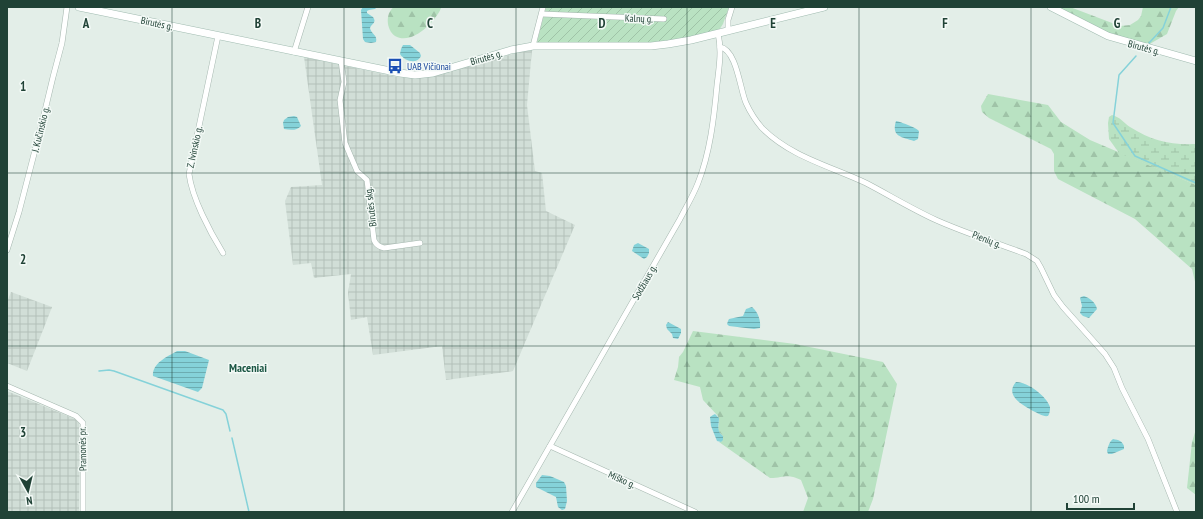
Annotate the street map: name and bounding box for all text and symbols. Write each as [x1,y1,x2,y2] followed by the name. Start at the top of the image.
[625,12,653,25] street label: Kalnų g.
[140,14,174,33] street label: Birutės g.
[82,15,90,32] text: A
[255,15,261,32] text: B
[427,15,433,32] text: C
[599,15,606,32] text: D
[770,15,776,32] text: E
[942,15,948,32] text: F
[1114,15,1121,32] text: G
[1127,37,1161,58] street label: Birutės g.
[469,47,504,68] street label: Birutės g.
[386,57,404,75] bus stop icon: UAB Vičiūnai
[407,60,451,73] place label: UAB Vičiūnai
[20,78,26,95] text: 1
[28,105,53,154] street label: J. Kučinskio g.
[184,125,205,169] street label: Z. Ivinskio g.
[362,186,379,227] street label: Birutės skg.
[971,228,1003,251] street label: Pienių g.
[20,251,26,268] text: 2
[629,262,660,302] street label: Sodžiaus g.
[229,360,267,375] district label: Maceniai
[20,424,26,441] text: 3
[76,427,89,471] street label: Pramonės pr.
[606,468,638,491] street label: Miško g.
[8,471,48,511] north arrow
[1067,485,1134,511] scale bar
[1073,491,1100,506] text: 100 m
[25,494,33,508] text: N

